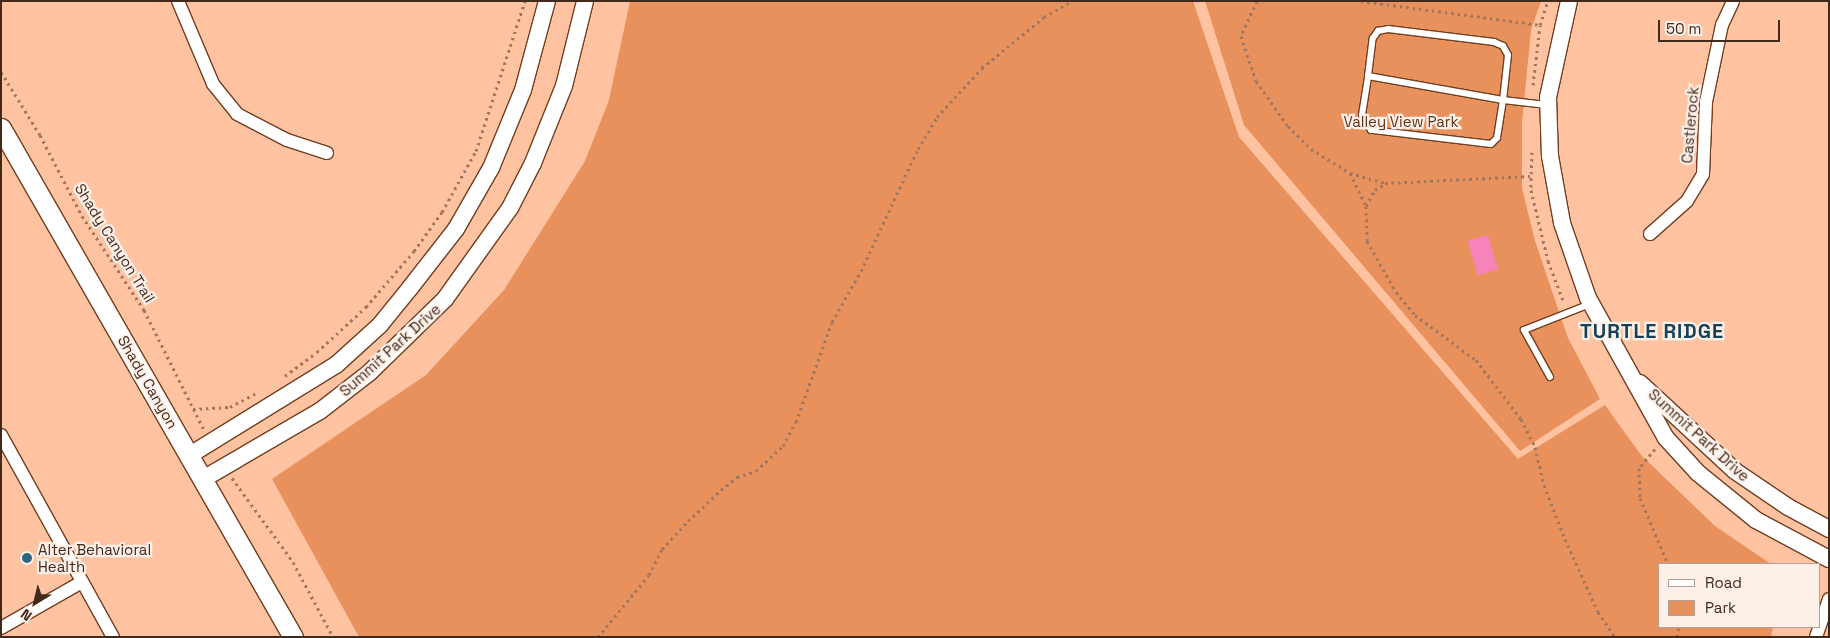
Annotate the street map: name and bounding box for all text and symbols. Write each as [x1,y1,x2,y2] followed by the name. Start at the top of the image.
[1660,10,1782,42] scale bar
[1666,19,1701,38] text: 50 m
[1678,86,1702,164] street label: Castlerock
[1343,113,1459,131] park label: Valley View Park
[71,180,159,306] street label: Shady Canyon Trail
[336,300,444,400] street label: Summit Park Drive
[1579,319,1725,343] district label: TURTLE RIDGE
[114,332,182,432] street label: Shady Canyon
[1645,385,1753,485] street label: Summit Park Drive
[38,540,151,575] place label: Alter Behavioral Health
[20,551,34,565] marker: Alter Behavioral Health
[1658,563,1820,628] legend
[1705,573,1742,592] text: Road
[10,578,60,628] north arrow
[1705,598,1736,617] text: Park
[17,605,35,625] text: N

